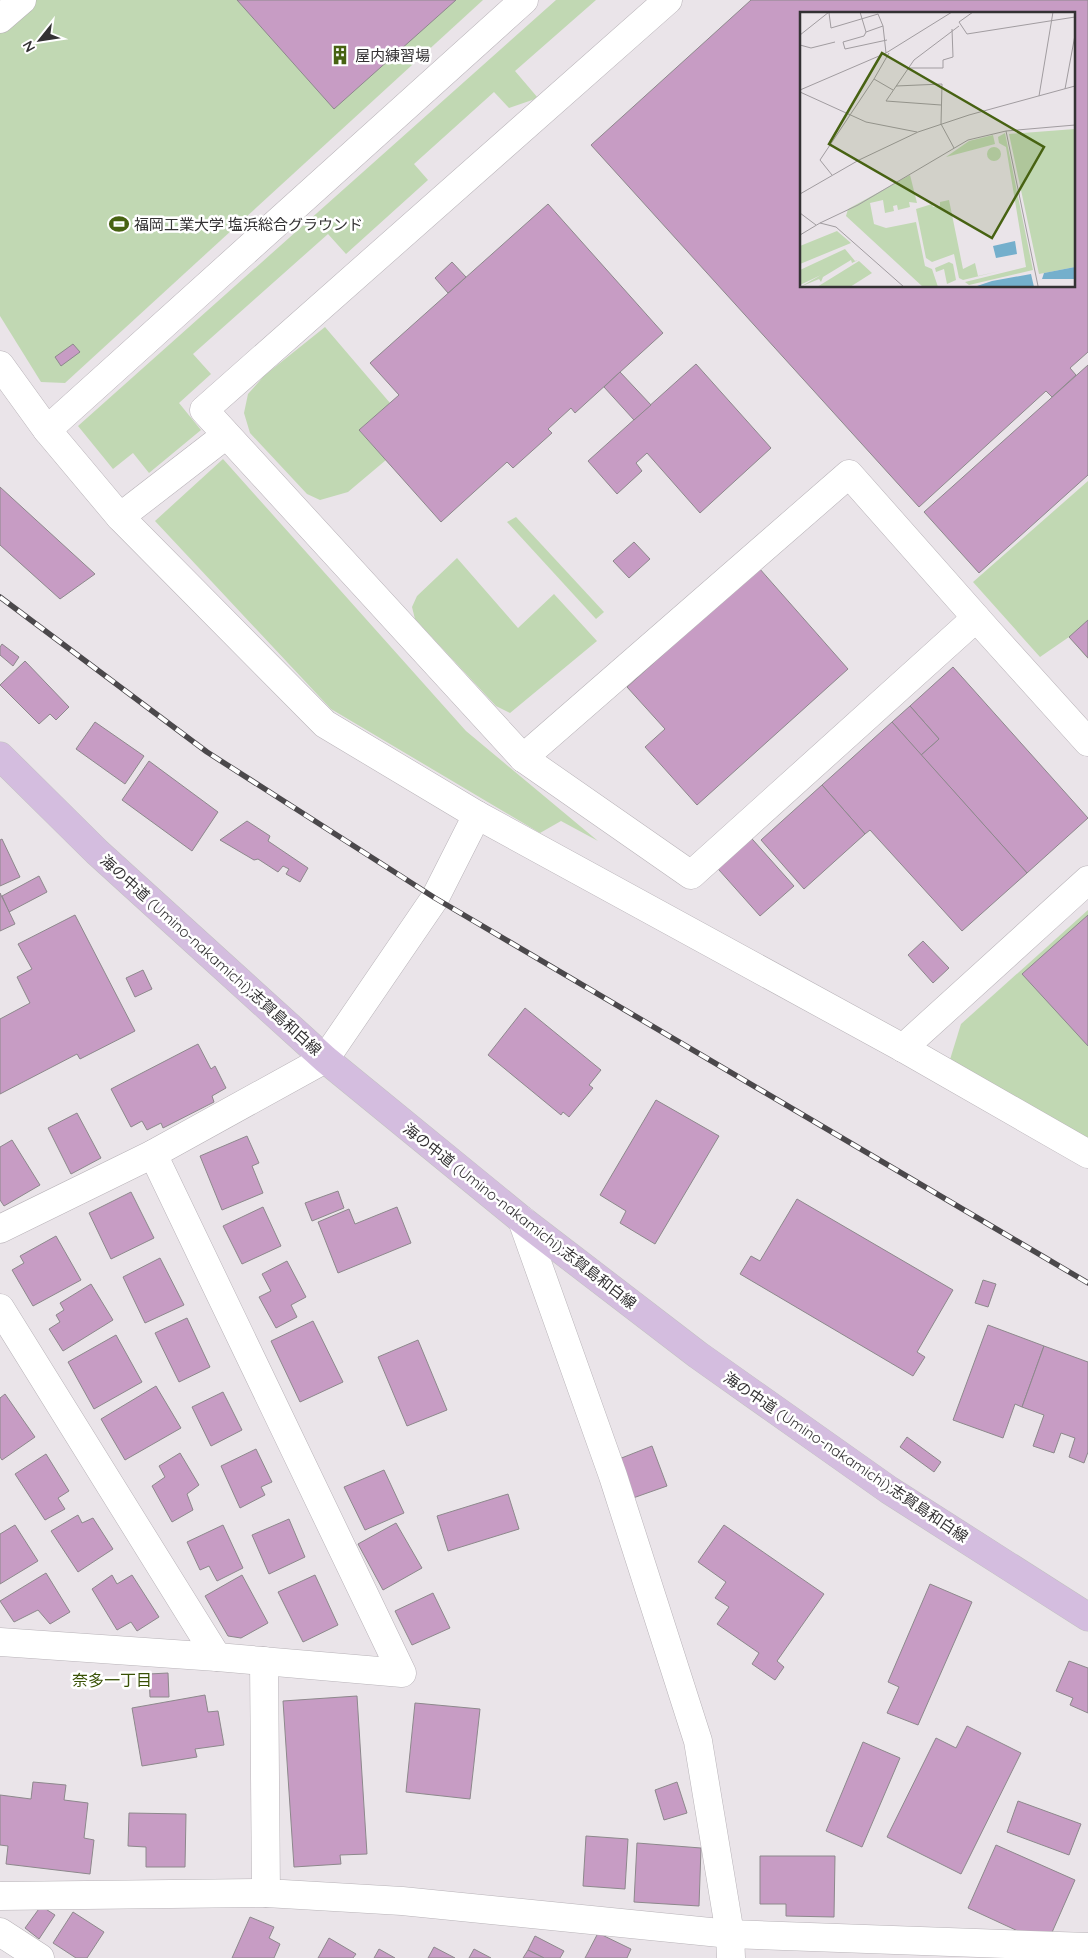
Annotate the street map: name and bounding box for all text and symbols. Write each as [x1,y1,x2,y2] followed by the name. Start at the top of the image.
[800,12,1076,288] inset map
[15,15,65,65] north arrow
[18,38,39,55] text: N
[329,44,351,66] building icon: 屋内練習場
[355,46,430,65] place label: 屋内練習場
[108,213,130,235] sports icon: 福岡工業大学 塩浜総合グラウンド
[134,215,363,234] place label: 福岡工業大学 塩浜総合グラウンド
[97,851,325,1059] street label: 海の中道 (Umino-nakamichi);志賀島和白線
[400,1119,640,1313] street label: 海の中道 (Umino-nakamichi);志賀島和白線
[720,1368,972,1546] street label: 海の中道 (Umino-nakamichi);志賀島和白線
[72,1670,152,1690] district label: 奈多一丁目

